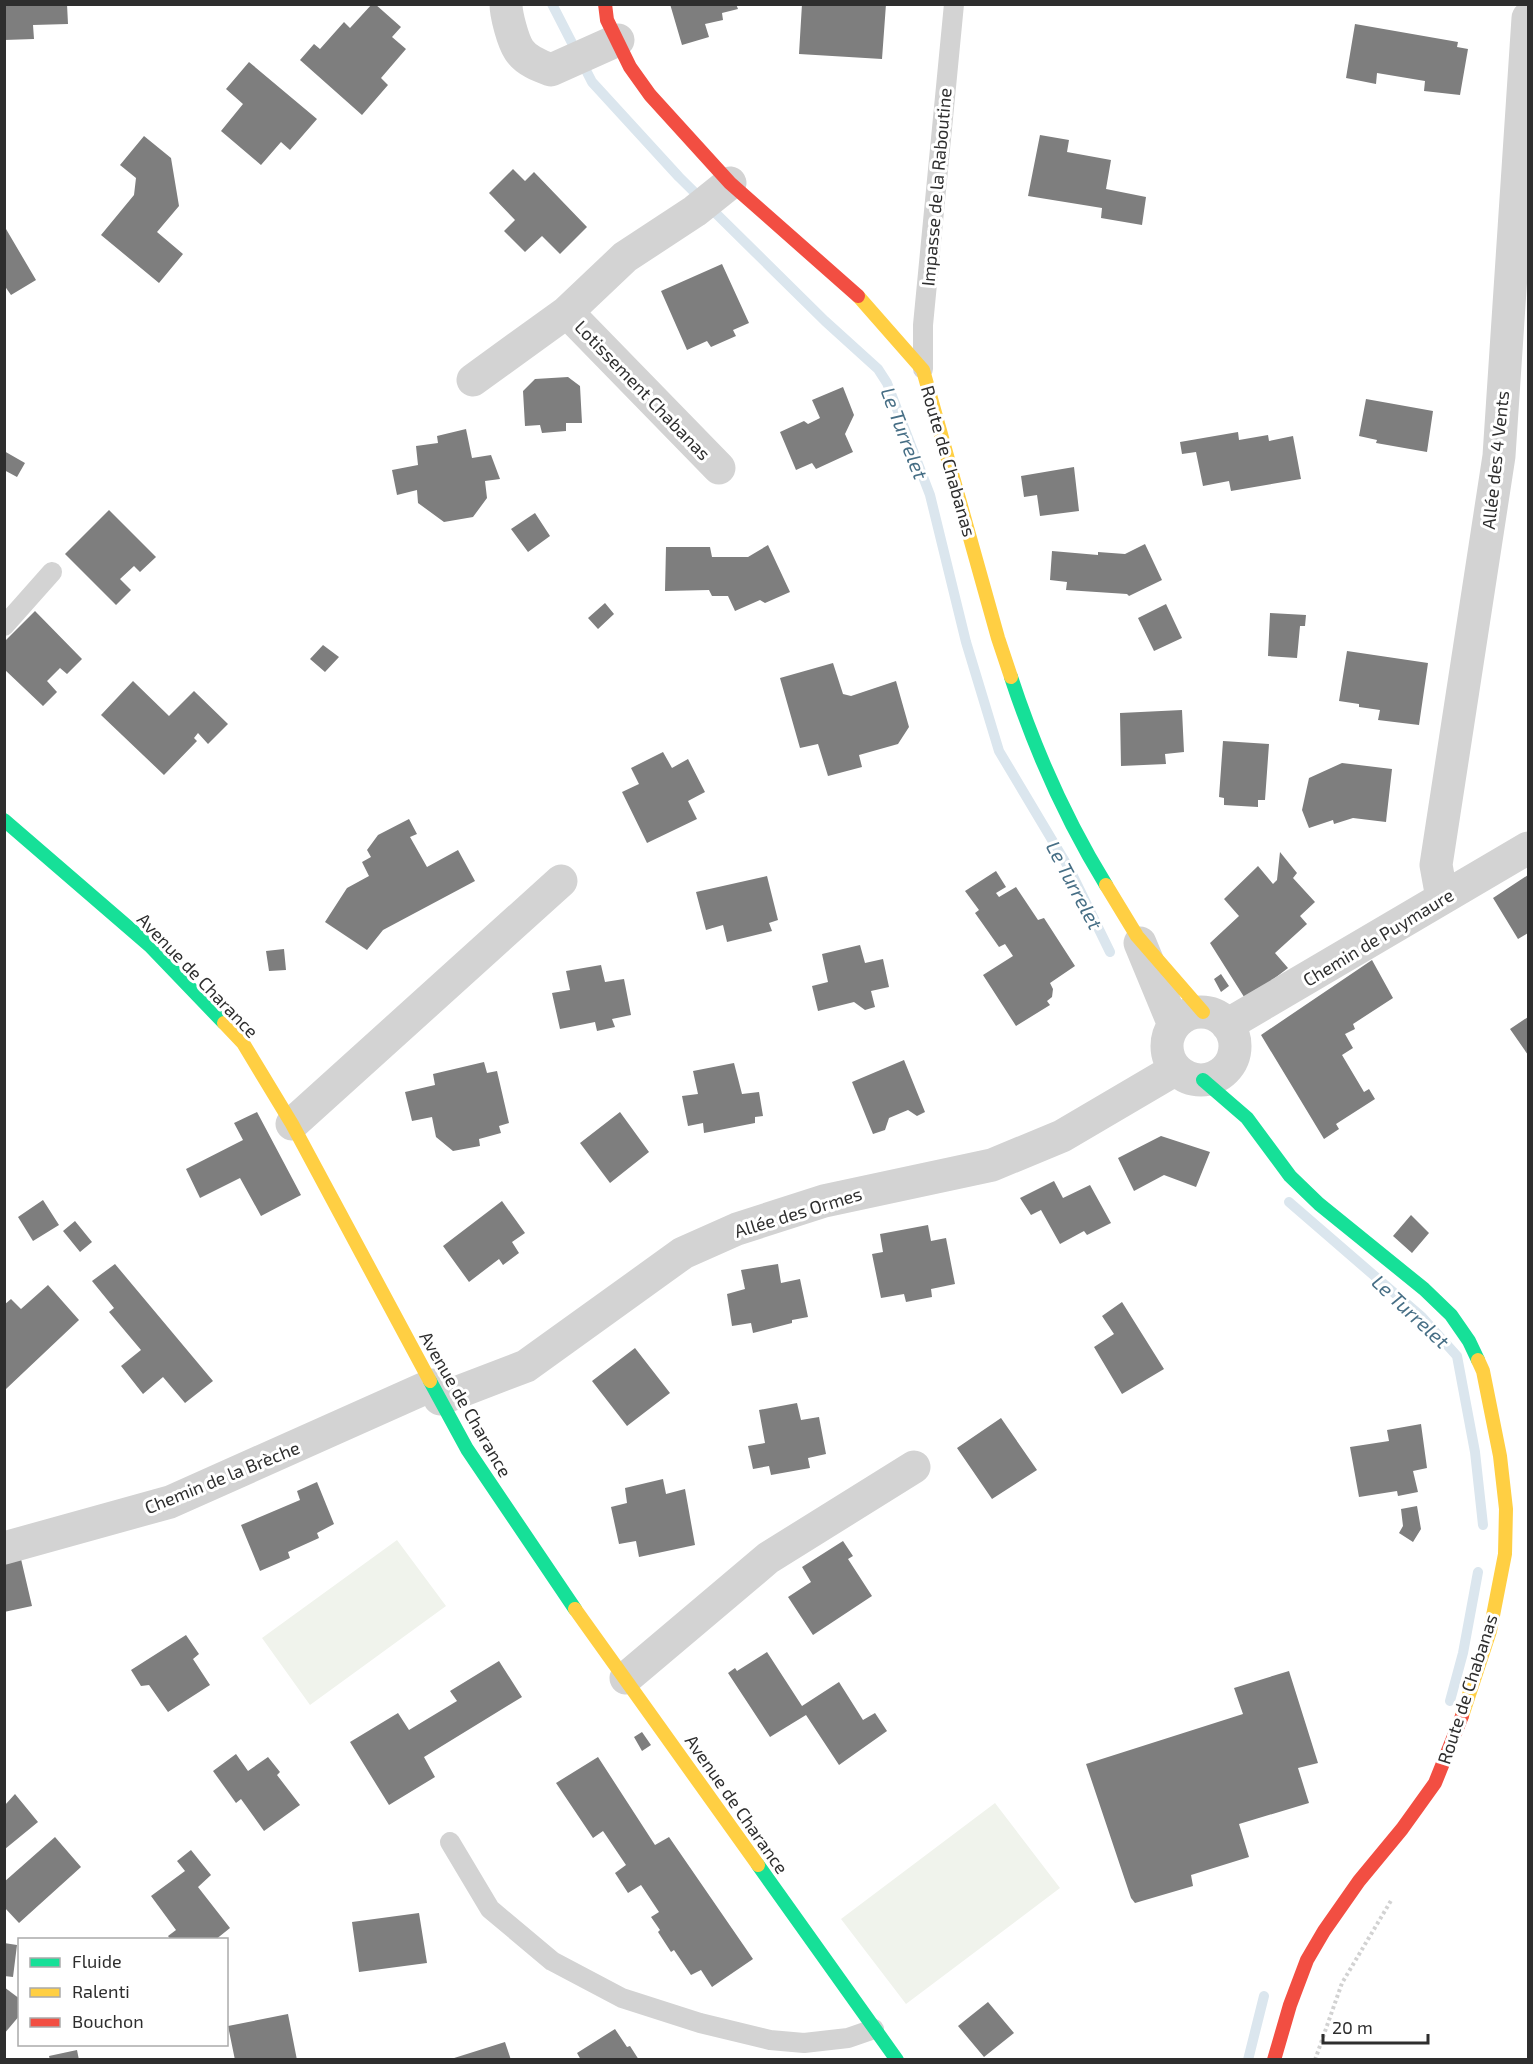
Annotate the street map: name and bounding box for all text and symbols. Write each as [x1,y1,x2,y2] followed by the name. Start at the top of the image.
[916,87,956,287] street label: Impasse de la Raboutine
[571,316,715,464] street label: Lotissement Chabanas
[917,383,981,539] street label: Route de Chabanas
[876,384,934,483] water label: Le Turrelet
[1477,390,1513,530] street label: Allée des 4 Vents
[1042,837,1109,934] water label: Le Turrelet
[1299,883,1457,991] street label: Chemin de Puymaure
[133,908,263,1042] street label: Avenue de Charance
[732,1182,864,1242] street label: Allée des Ormes
[1367,1269,1455,1353] water label: Le Turrelet
[415,1327,517,1481] street label: Avenue de Charance
[141,1436,303,1518] street label: Chemin de la Brèche
[1432,1611,1502,1767] street label: Route de Chabanas
[681,1730,793,1878] street label: Avenue de Charance
[18,1938,228,2046] legend
[72,1950,122,1972] text: Fluide
[72,1980,130,2002] text: Ralenti
[1323,2007,1428,2045] scale bar
[72,2010,144,2032] text: Bouchon
[1332,2016,1373,2038] text: 20 m

